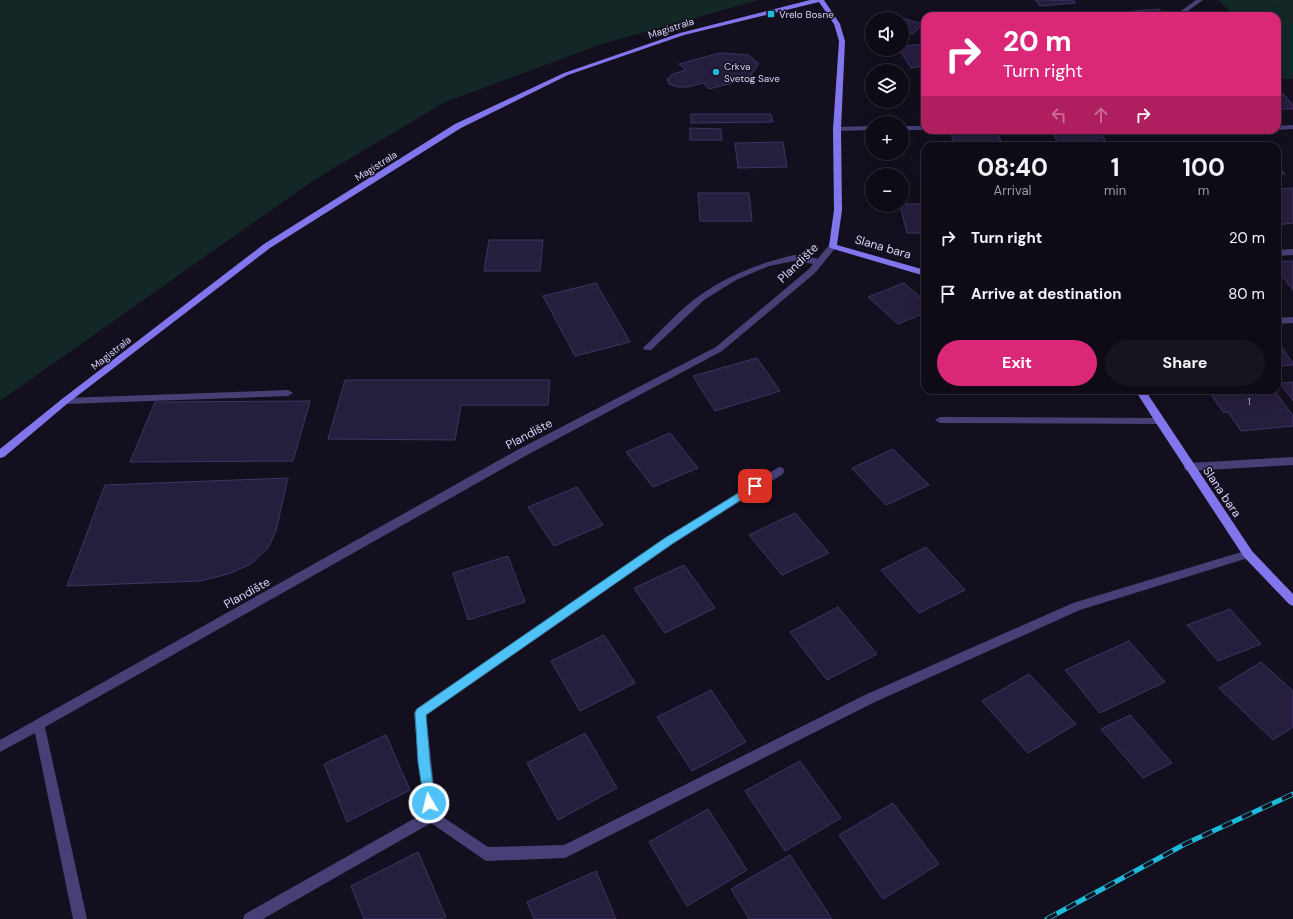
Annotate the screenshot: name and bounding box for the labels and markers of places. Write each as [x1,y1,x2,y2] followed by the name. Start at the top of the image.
[779,8,834,21] place label: Vrelo Bosne
[766,9,776,19] marker: Vrelo Bosne
[724,60,780,85] place label: Crkva Svetog Save
[711,67,721,77] marker: Crkva Svetog Save
[738,469,772,503] pin

